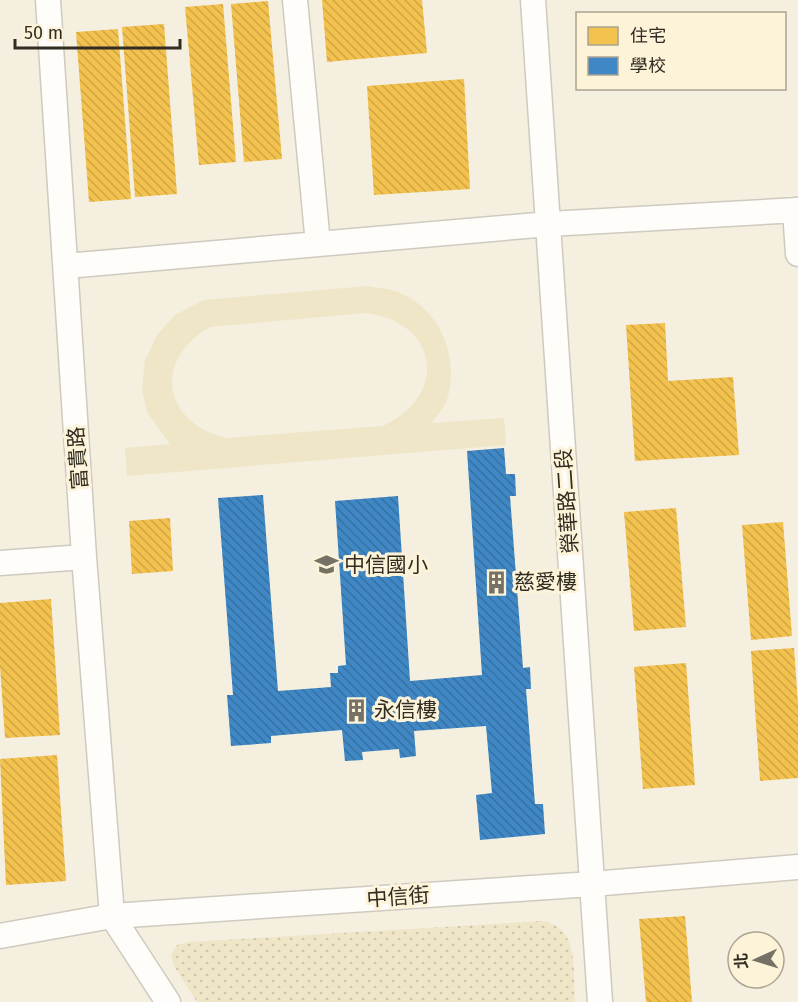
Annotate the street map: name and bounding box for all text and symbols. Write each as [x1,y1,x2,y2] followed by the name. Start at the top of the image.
[15,12,180,50] scale bar
[576,12,786,90] legend
[24,22,63,44] text: 50 m
[630,25,666,47] text: 住宅
[630,55,666,77] text: 學校
[63,426,93,490] street label: 富貴路
[550,448,584,554] street label: 榮華路二段
[313,552,339,578] school or university icon: 中信國小
[344,552,428,578] place label: 中信國小
[483,569,509,595] building icon: 慈愛樓
[514,569,577,595] place label: 慈愛樓
[343,697,369,723] building icon: 永信樓
[374,697,437,723] place label: 永信樓
[366,882,430,912] street label: 中信街
[726,930,786,990] north arrow
[731,952,752,970] text: 北

